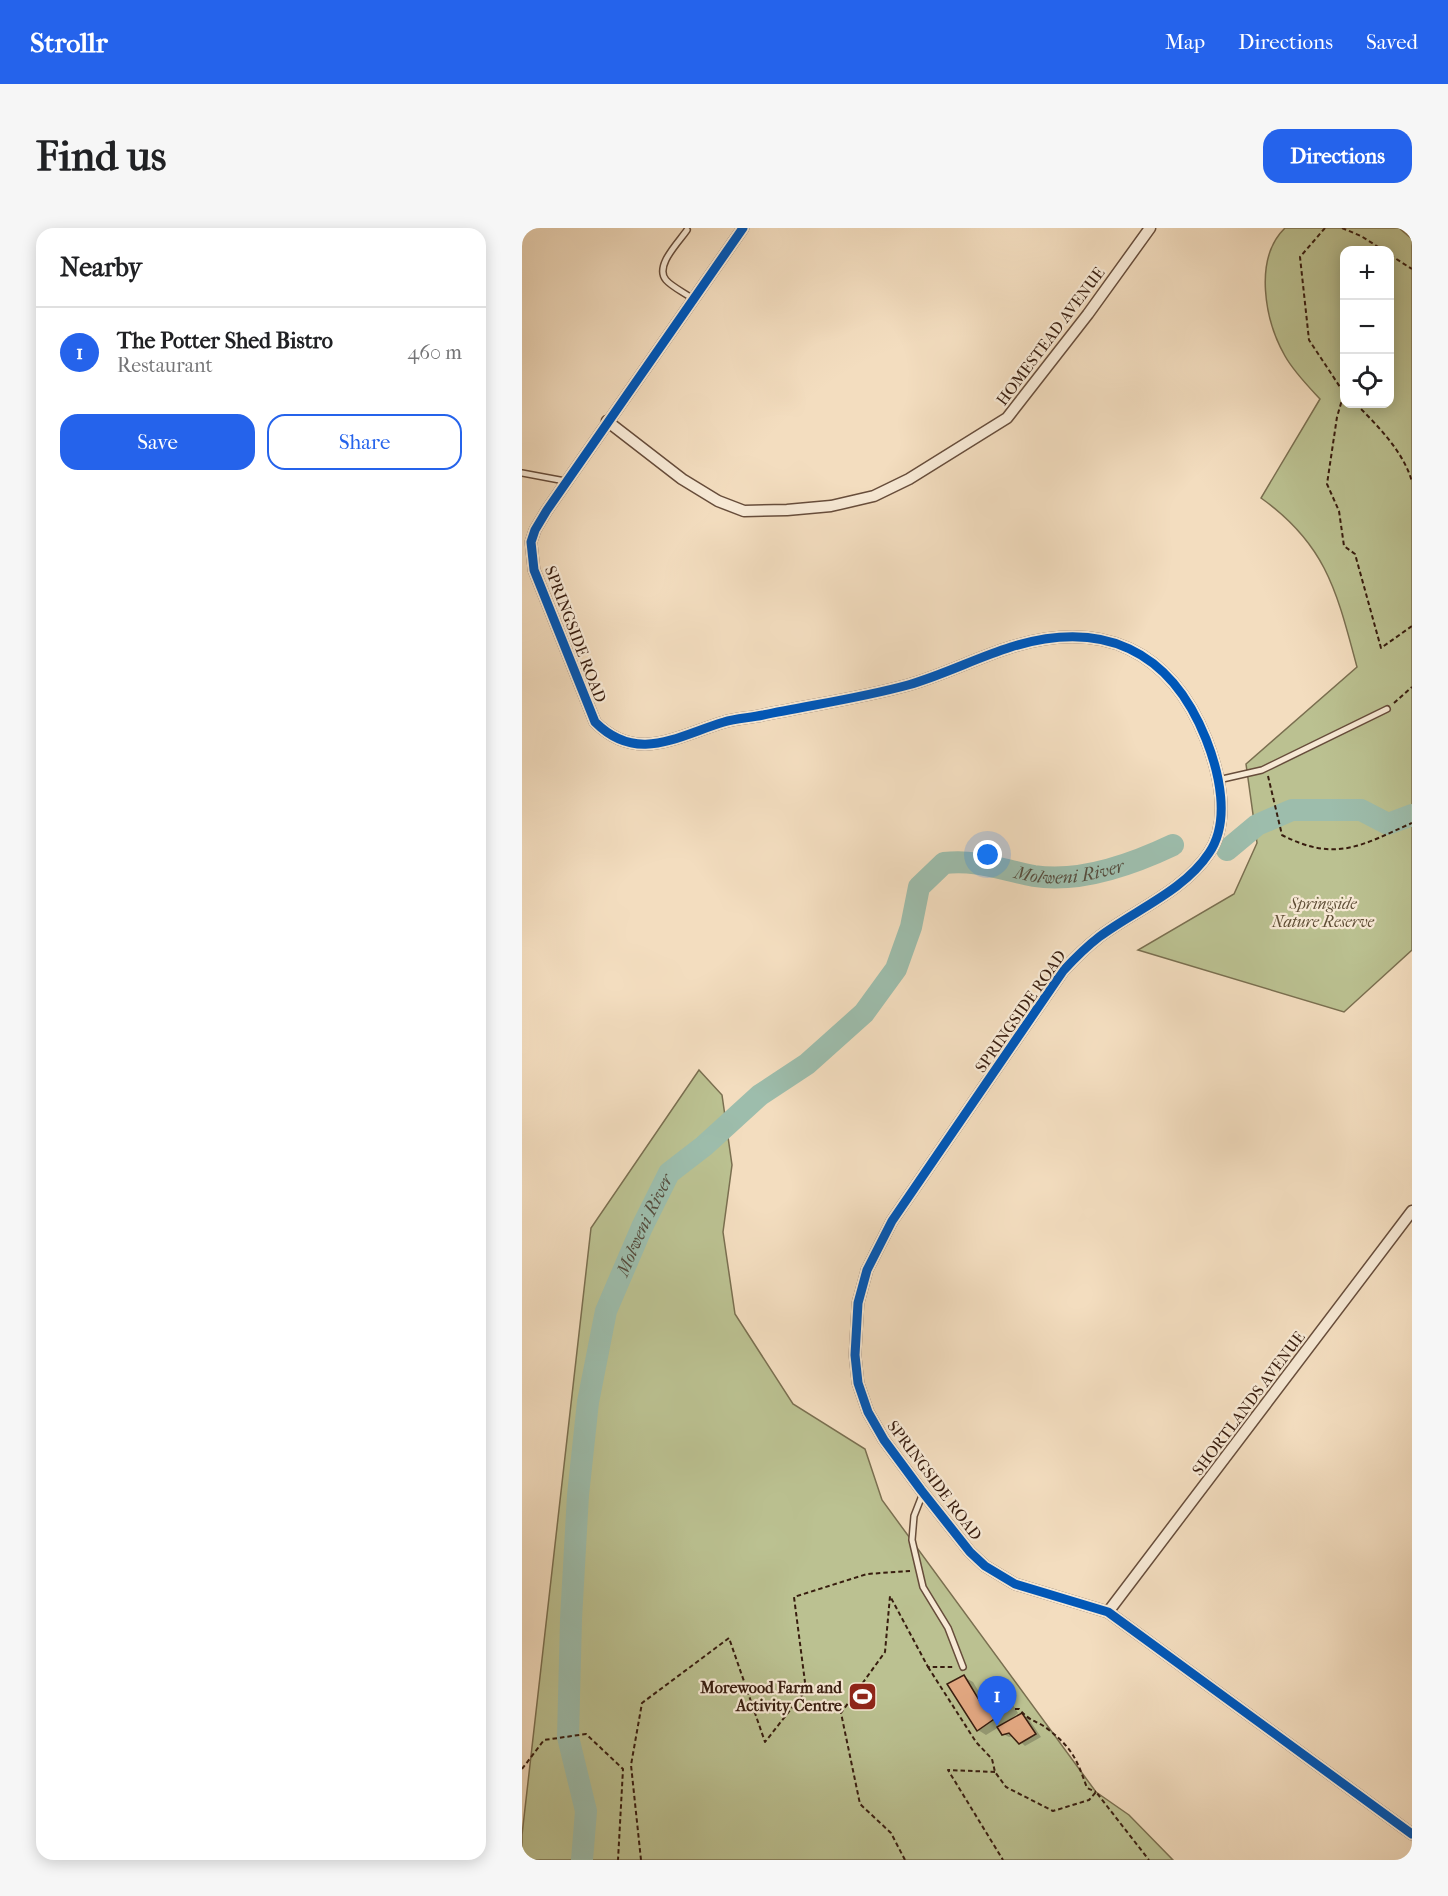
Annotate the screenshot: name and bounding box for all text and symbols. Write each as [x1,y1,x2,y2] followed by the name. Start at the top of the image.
[30,26,108,59] text: Strollr
[1165,30,1205,54] text: Map
[1238,30,1333,54] text: Directions
[1366,30,1418,54] text: Saved
[1263,129,1412,183] button: Directions
[36,132,166,181] text: Find us
[1340,246,1394,408] map controls
[1340,246,1394,300] button: +
[60,252,142,283] text: Nearby
[992,263,1109,409] street label: HOMESTEAD AVENUE
[1340,300,1394,354] button: −
[117,328,333,354] text: The Potter Shed Bistro
[76,341,83,364] text: 1
[407,341,462,364] text: 460 m
[117,354,213,377] text: Restaurant
[1340,354,1394,408] button: locate
[60,414,255,470] button: Save
[267,414,462,470] button: Share
[541,563,610,705] street label: SPRINGSIDE ROAD
[973,840,1002,869] your location
[1011,855,1129,889] water label: Molweni River
[1271,894,1375,931] park label: Springside Nature Reserve
[971,947,1070,1076] street label: SPRINGSIDE ROAD
[611,1169,679,1281] water label: Molweni River
[1188,1327,1309,1479] street label: SHORTLANDS AVENUE
[883,1417,986,1544] street label: SPRINGSIDE ROAD
[978,1676,1016,1726] pin: 1
[699,1678,843,1716] place label: Morewood Farm and Activity Centre
[847,1680,879,1712] sports icon: Morewood Farm and Activity Centre

